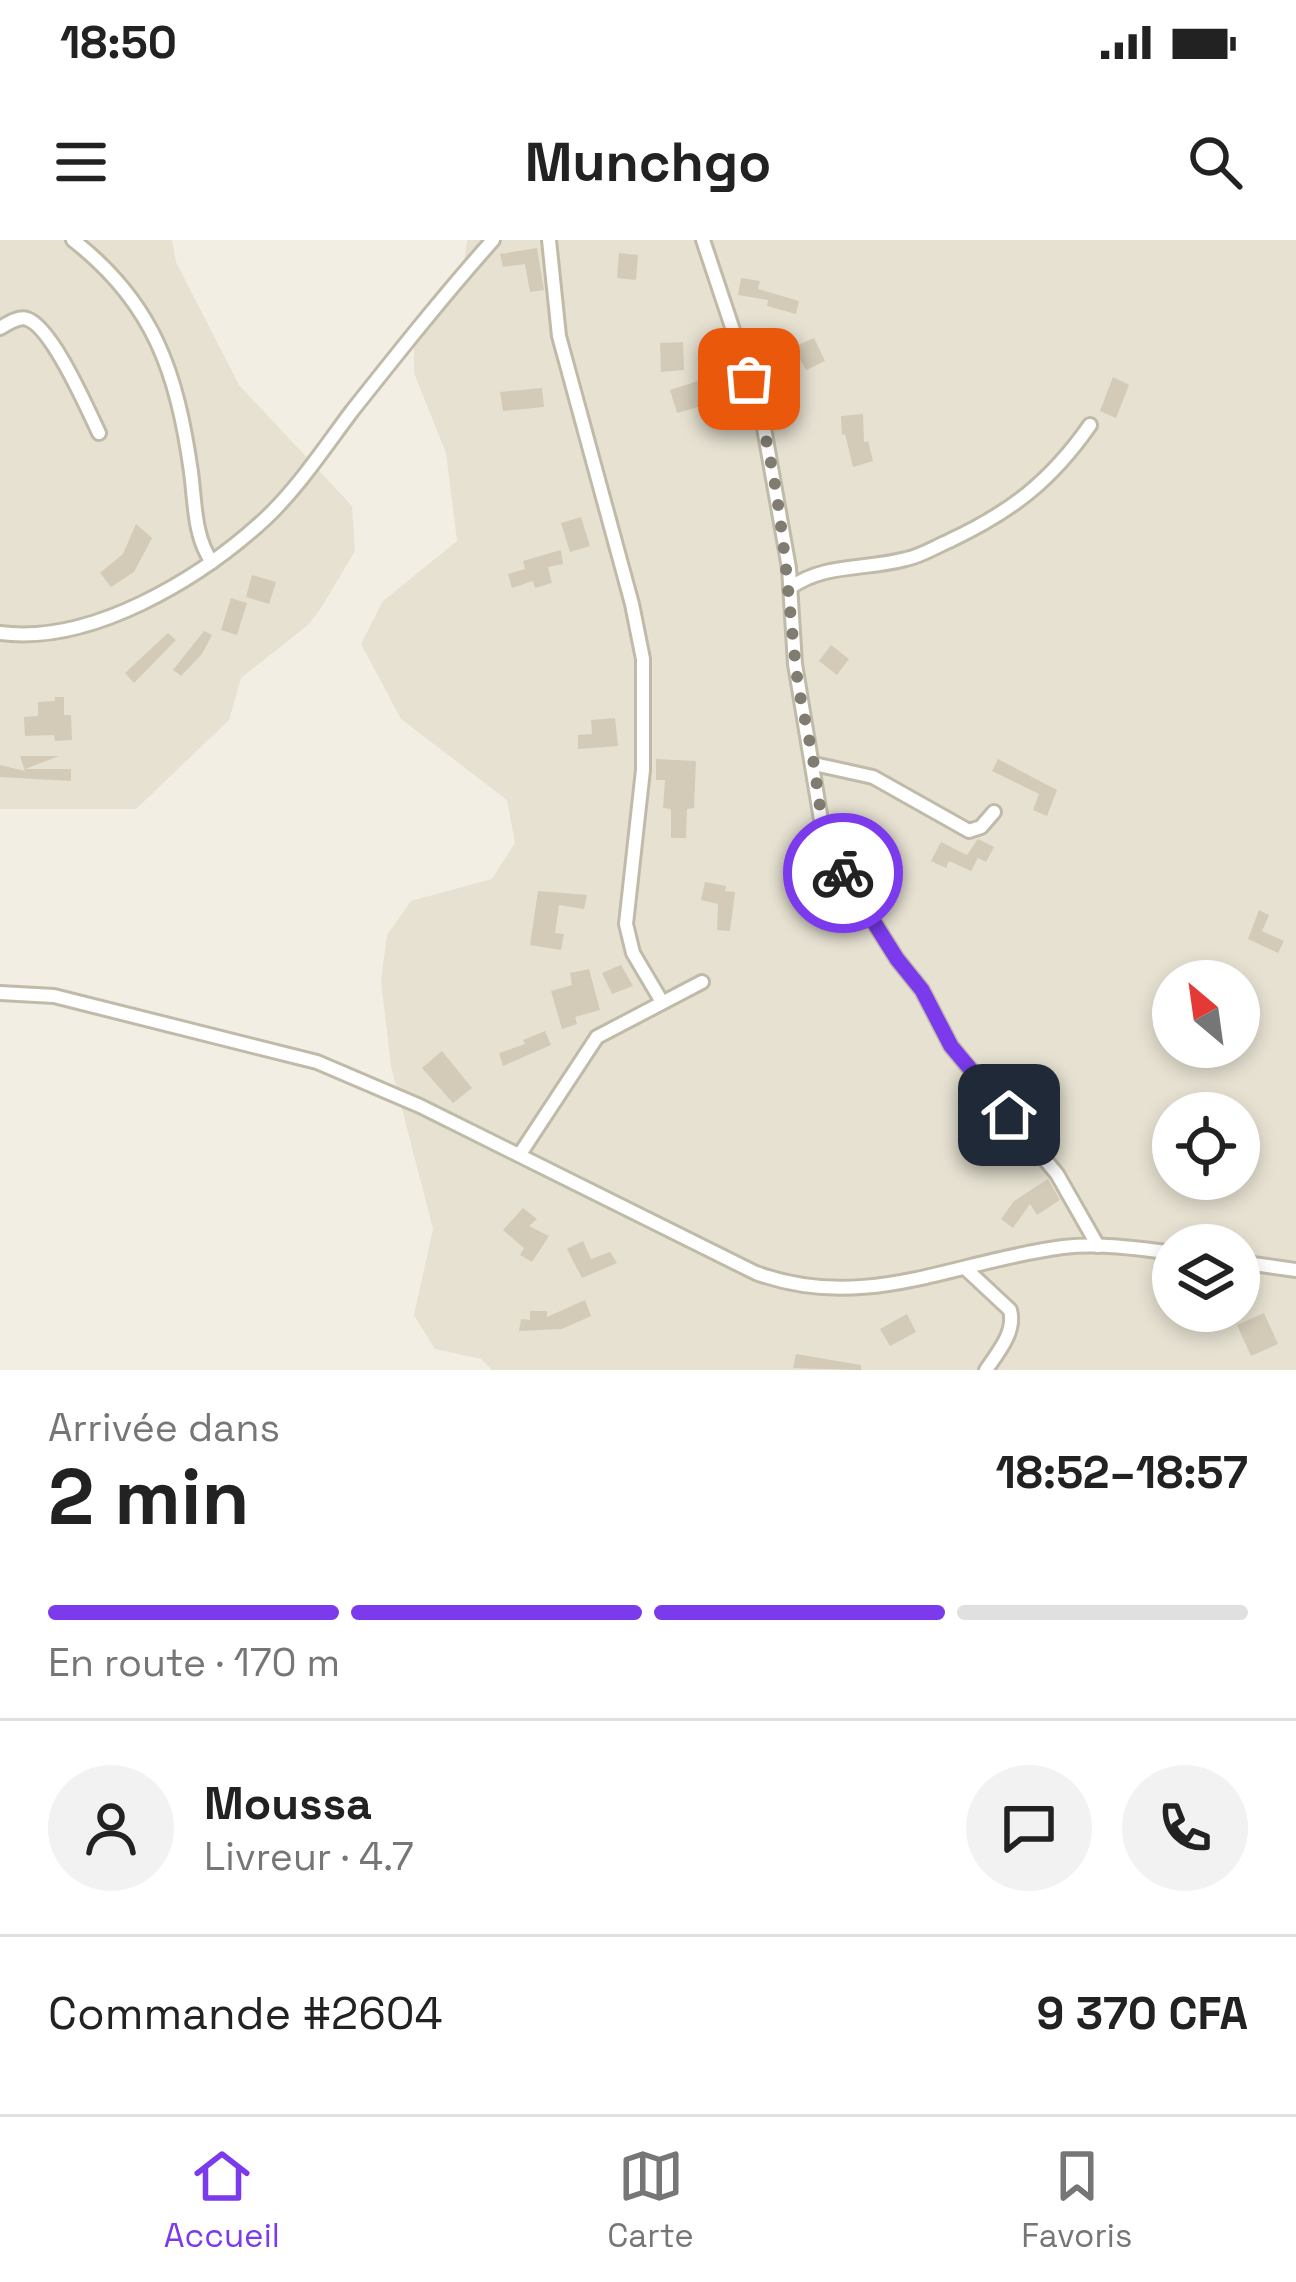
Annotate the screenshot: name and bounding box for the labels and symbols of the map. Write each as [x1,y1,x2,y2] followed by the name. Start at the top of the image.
[698,328,800,430] pin
[783,813,903,933] courier
[1152,960,1260,1068] north arrow
[958,1064,1060,1166] pin

